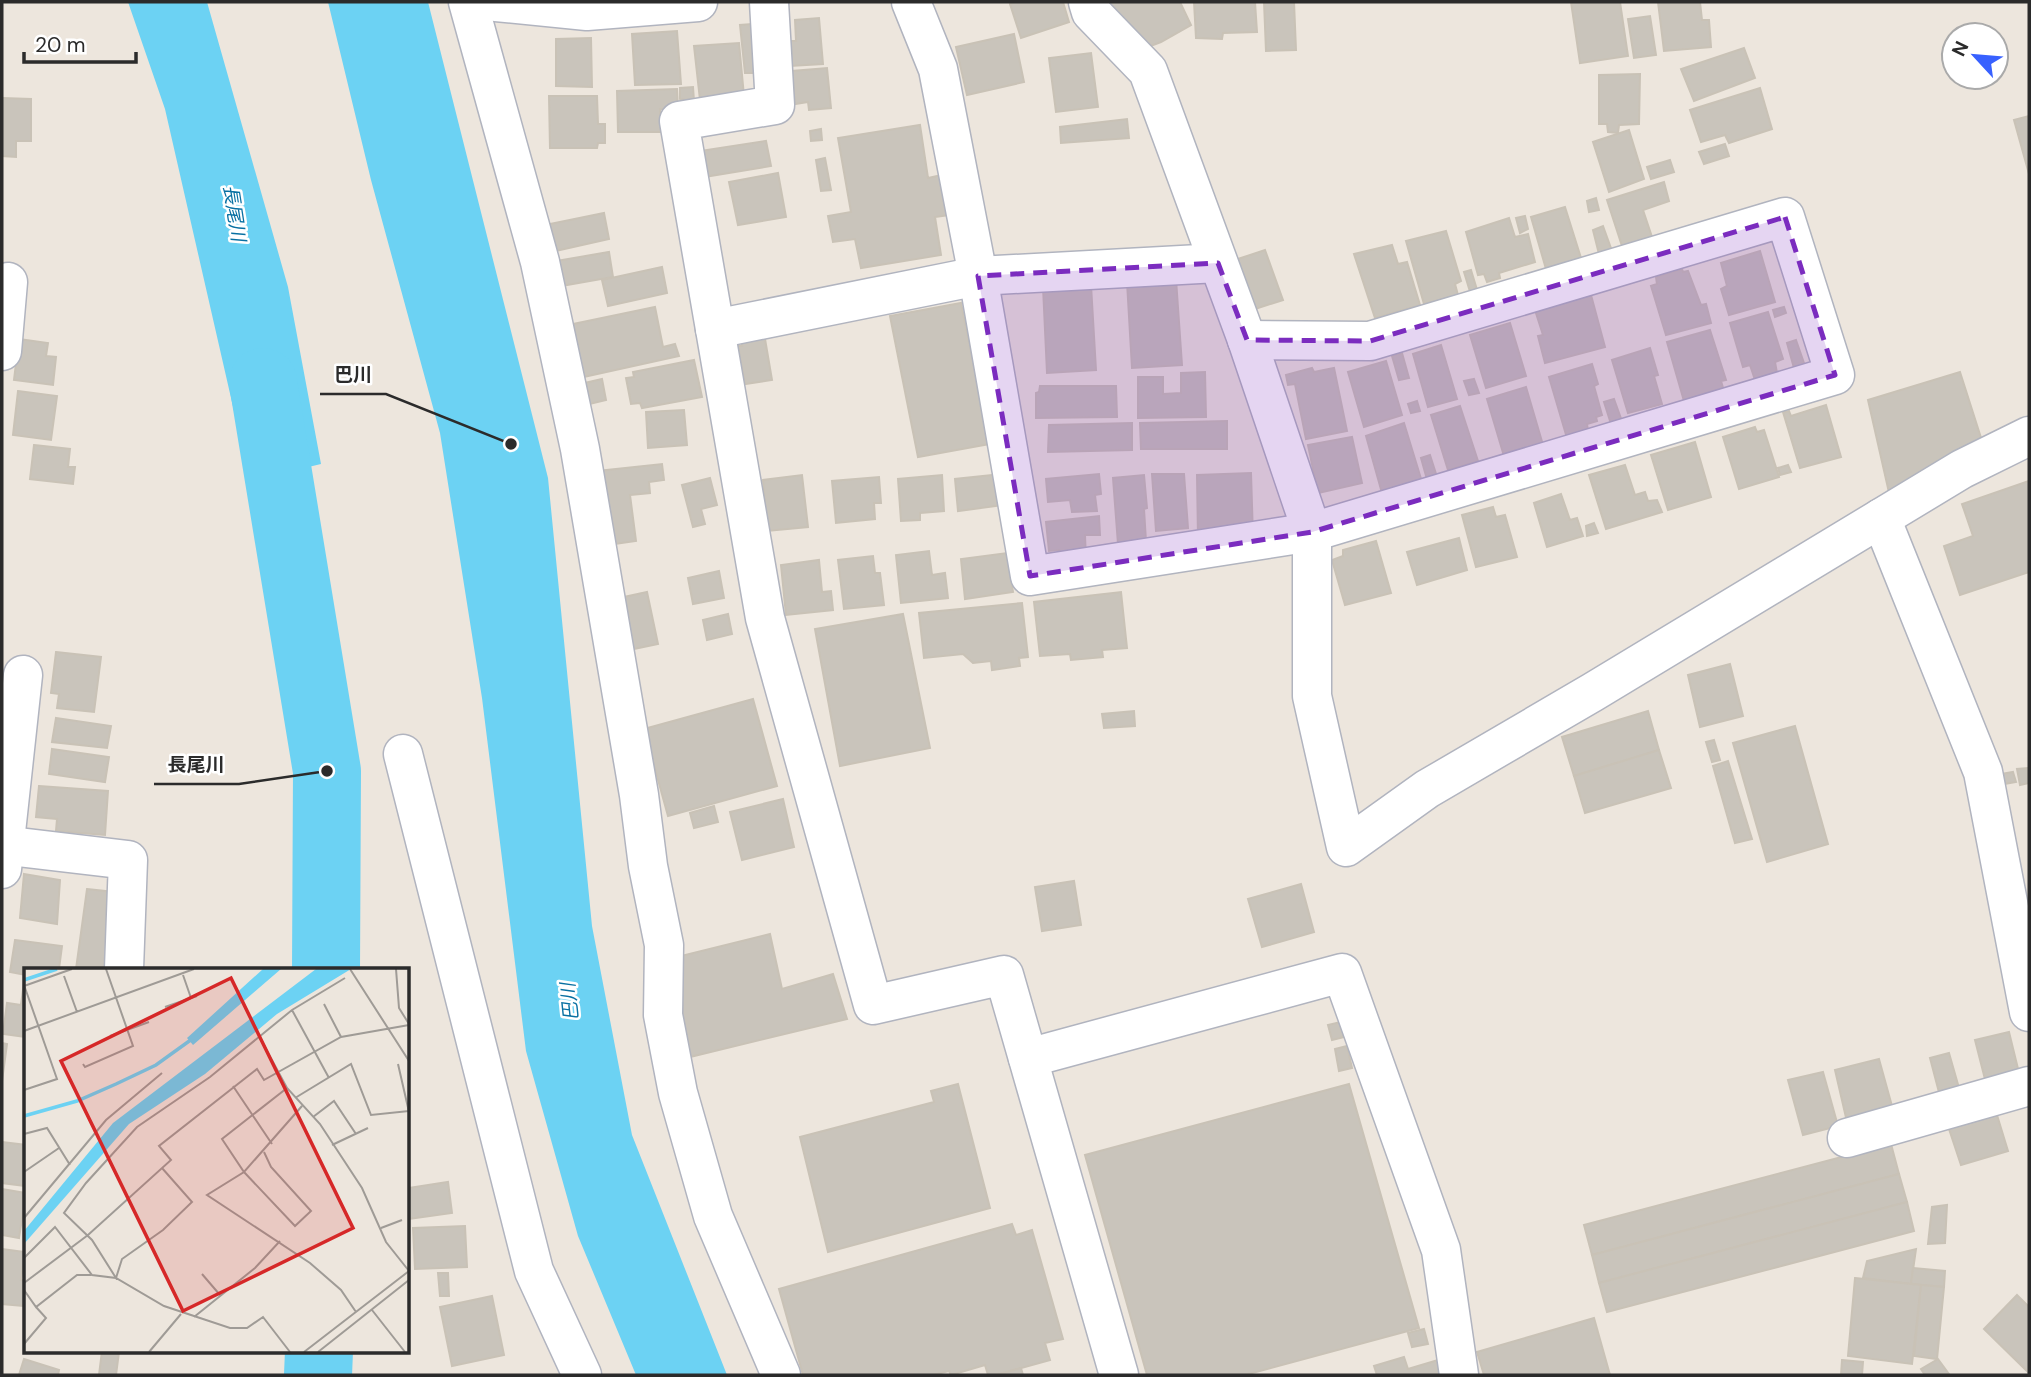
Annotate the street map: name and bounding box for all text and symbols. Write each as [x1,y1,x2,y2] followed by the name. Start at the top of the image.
[24,21,136,65] scale bar
[1940,21,2010,91] north arrow
[35,31,86,59] text: 20 m
[1946,37,1974,60] text: N
[218,183,252,245] water label: 長尾川
[320,354,386,394] callout: 巴川
[334,362,372,387] text: 巴川
[154,744,239,784] callout: 長尾川
[167,752,225,777] text: 長尾川
[24,968,410,1352] inset map
[555,980,584,1022] water label: 巴川

